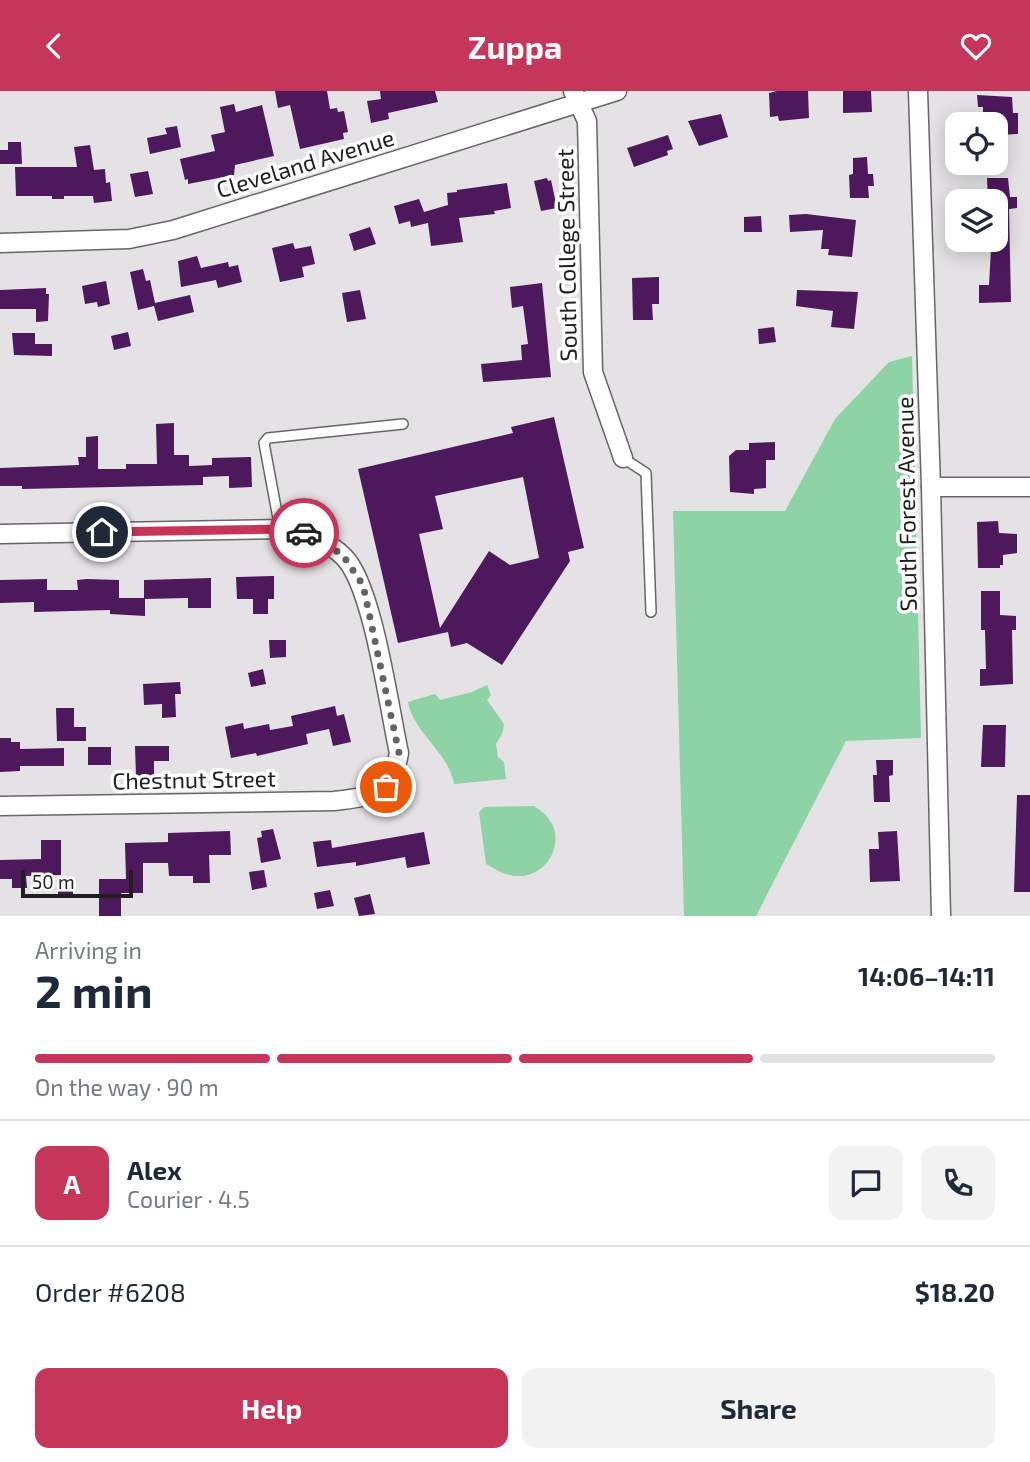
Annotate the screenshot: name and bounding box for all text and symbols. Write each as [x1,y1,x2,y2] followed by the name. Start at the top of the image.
[35,27,73,65] icon: back
[468,27,562,65] text: Zuppa
[957,27,995,65] icon: heart
[945,112,1008,252] map controls
[945,112,1008,175] button: locate
[213,123,397,203] street label: Cleveland Avenue
[550,148,582,362] street label: South College Street
[945,189,1008,252] button: layers
[890,396,922,612] street label: South Forest Avenue
[269,498,339,568] courier
[72,502,132,562] pin
[83,513,121,551] icon: home
[285,514,323,552] icon: car
[356,757,416,817] pin
[112,764,276,794] street label: Chestnut Street
[367,768,405,806] icon: bag
[21,867,133,899] scale bar
[32,870,75,893] text: 50 m
[35,936,142,964] text: Arriving in
[858,960,995,991] text: 14:06–14:11
[35,962,153,1017] text: 2 min
[35,1073,219,1101] text: On the way · 90 m
[829,1146,903,1220] button: chat
[921,1146,995,1220] button: phone
[127,1154,182,1185] text: Alex
[64,1168,80,1199] text: A
[127,1185,250,1213] text: Courier · 4.5
[35,1276,186,1307] text: Order #6208
[915,1276,995,1307] text: $18.20
[35,1368,508,1448] button: Help
[522,1368,995,1448] button: Share

